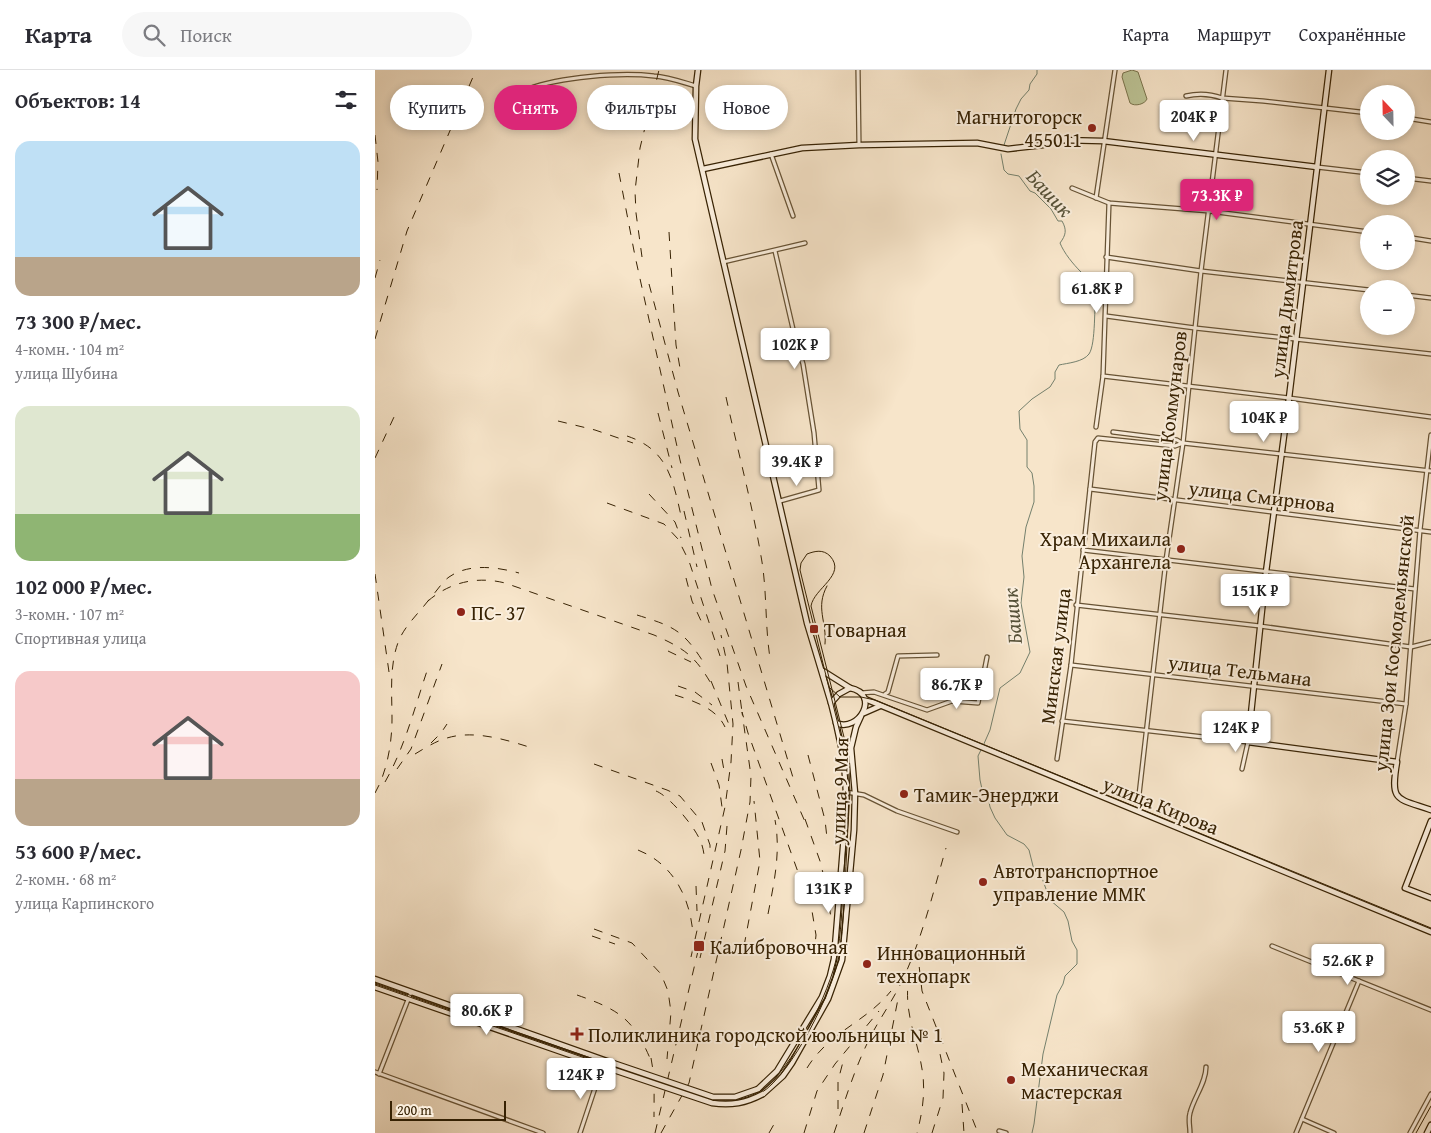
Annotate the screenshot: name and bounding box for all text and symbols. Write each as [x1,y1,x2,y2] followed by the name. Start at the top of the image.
[122,12,472,57] search box
[25,17,92,52] text: Карта
[140,21,168,49] icon: search
[180,21,232,49] text: Поиск
[1123,21,1169,48] text: Карта
[1197,21,1271,48] text: Маршрут
[1299,21,1406,48] text: Сохранённые
[15,85,141,116] text: Объектов: 14
[390,85,484,130] chip: Купить
[494,85,577,130] chip: Снять
[587,85,695,130] chip: Фильтры
[705,85,788,130] chip: Новое
[1360,85,1415,140] north arrow
[1360,85,1415,335] map controls
[332,86,360,114] icon: filters
[1153,100,1235,142] pin: 204K ₽
[956,102,1083,154] place label: Магнитогорск 455011
[1171,104,1217,128] text: 204K ₽
[1086,122,1098,134] marker: Магнитогорск 455011
[1360,150,1415,205] button: layers
[1019,162,1081,224] water label: Башик
[143,173,233,263] icon: home
[1171,178,1263,221] pin: 73.3K ₽
[1191,183,1243,207] text: 73.3K ₽
[1360,215,1415,270] button: +
[1262,218,1310,381] street label: улица Димитрова
[1051,272,1143,314] pin: 61.8K ₽
[1071,276,1123,300] text: 61.8K ₽
[1360,280,1415,335] button: −
[15,306,141,337] text: 73 300 ₽/мес.
[754,328,836,370] pin: 102K ₽
[1144,329,1194,504] street label: улица Коммунаров
[772,332,818,356] text: 102K ₽
[15,337,124,361] text: 4-комн. · 104 m²
[15,361,118,385] text: улица Шубина
[1223,400,1305,443] pin: 104K ₽
[1241,405,1287,429] text: 104K ₽
[143,438,233,528] icon: home
[751,444,843,487] pin: 39.4K ₽
[771,449,823,473] text: 39.4K ₽
[1186,473,1337,519] street label: улица Смирнова
[1365,513,1421,774] street label: улица Зои Космодемьянской
[1040,524,1171,576] place label: Храм Михаила Архангела
[1175,543,1187,555] marker: Храм Михаила Архангела
[15,571,152,602] text: 102 000 ₽/мес.
[1214,574,1296,616] pin: 151K ₽
[1232,578,1278,602] text: 151K ₽
[994,586,1030,646] water label: Башик
[1032,586,1078,726] street label: Минская улица
[471,598,525,627] place label: ПС- 37
[15,602,124,626] text: 3-комн. · 107 m²
[455,606,467,618] marker: ПС- 37
[824,615,907,644] place label: Товарная
[808,623,820,635] marker: Товарная
[15,626,146,650] text: Спортивная улица
[1166,647,1314,693] street label: улица Тельмана
[911,668,1003,710] pin: 86.7K ₽
[931,672,983,696] text: 86.7K ₽
[143,703,233,793] icon: home
[1195,710,1277,753] pin: 124K ₽
[1213,715,1259,739] text: 124K ₽
[823,737,855,846] street label: улица 9 Мая
[1098,768,1224,842] street label: улица Кирова
[914,780,1059,809] place label: Тамик-Энерджи
[898,788,910,800] marker: Тамик-Энерджи
[15,836,141,867] text: 53 600 ₽/мес.
[992,856,1158,908] place label: Автотранспортное управление ММК
[15,867,116,891] text: 2-комн. · 68 m²
[788,872,870,914] pin: 131K ₽
[806,876,852,900] text: 131K ₽
[977,876,989,888] marker: Автотранспортное управление ММК
[15,891,154,915] text: улица Карпинского
[710,932,848,961] place label: Калибровочная
[877,938,1026,990] place label: Инновационный технопарк
[692,939,706,953] marker: Калибровочная
[1302,944,1394,986] pin: 52.6K ₽
[1322,948,1374,972] text: 52.6K ₽
[861,958,873,970] marker: Инновационный технопарк
[441,994,533,1036] pin: 80.6K ₽
[461,998,513,1022] text: 80.6K ₽
[1273,1010,1365,1053] pin: 53.6K ₽
[1293,1015,1345,1039] text: 53.6K ₽
[588,1020,943,1049] place label: Поликлиника городской юольницы № 1
[570,1027,584,1041] marker: Поликлиника городской юольницы № 1
[1021,1054,1148,1106] place label: Механическая мастерская
[540,1058,622,1100] pin: 124K ₽
[558,1062,604,1086] text: 124K ₽
[1005,1074,1017,1086] marker: Механическая мастерская
[390,1098,506,1121] scale bar
[397,1100,432,1120] text: 200 m

